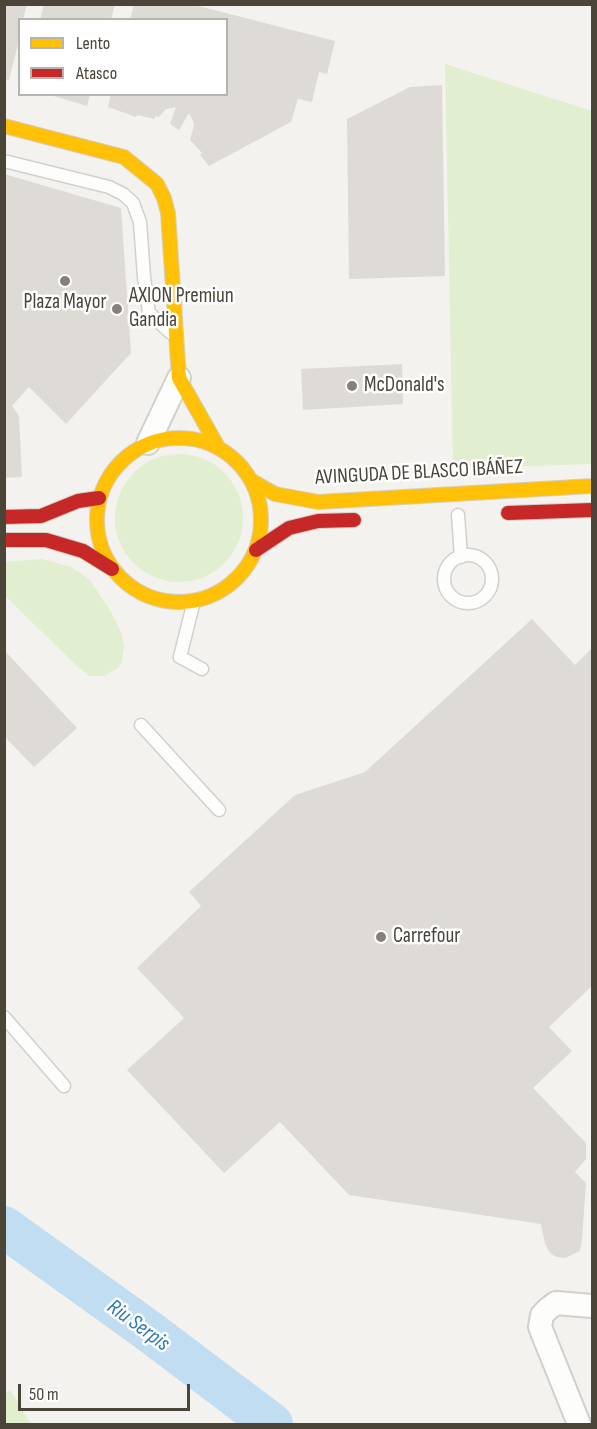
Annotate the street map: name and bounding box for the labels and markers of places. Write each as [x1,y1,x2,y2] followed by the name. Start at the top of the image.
[58,274,72,288] marker: Plaza Mayor
[129,284,234,334] place label: AXION Premiun Gandia
[24,290,106,316] place label: Plaza Mayor
[110,302,124,316] marker: AXION Premiun Gandia
[364,373,444,399] place label: McDonald's
[345,379,359,393] marker: McDonald's
[393,924,460,950] place label: Carrefour
[374,930,388,944] marker: Carrefour

